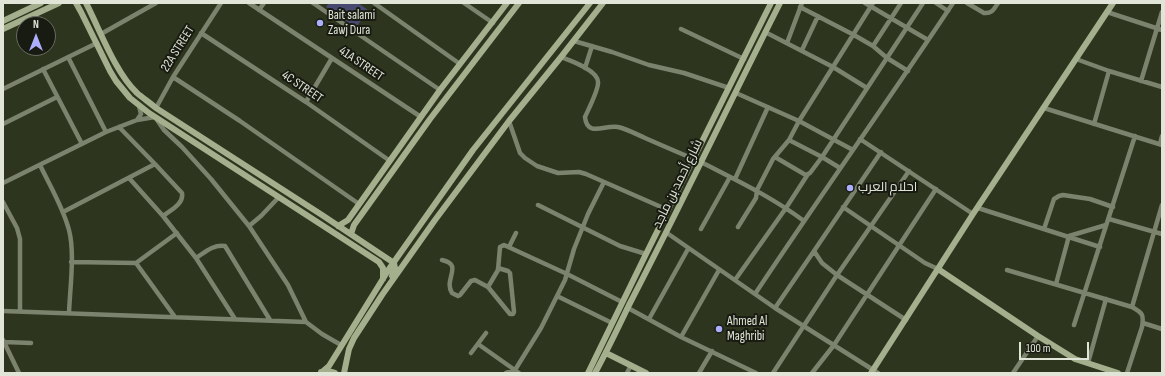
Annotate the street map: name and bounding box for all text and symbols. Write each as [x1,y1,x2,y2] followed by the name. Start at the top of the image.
[328,8,375,39] place label: Bait salami Zawj Dura
[16,16,56,56] north arrow
[33,18,39,31] text: N
[315,18,325,28] marker: Bait salami Zawj Dura
[158,23,198,75] street label: 22A STREET
[336,43,386,85] street label: 41A STREET
[278,68,326,106] street label: 4C STREET
[650,137,706,231] street label: شارع أحمد بن ماجد
[858,180,917,196] place label: احلام العرب
[845,183,855,193] marker: احلام العرب
[727,314,768,345] place label: Ahmed Al Maghribi
[714,324,724,334] marker: Ahmed Al Maghribi
[1021,334,1091,360] scale bar
[1026,341,1051,356] text: 100 m

